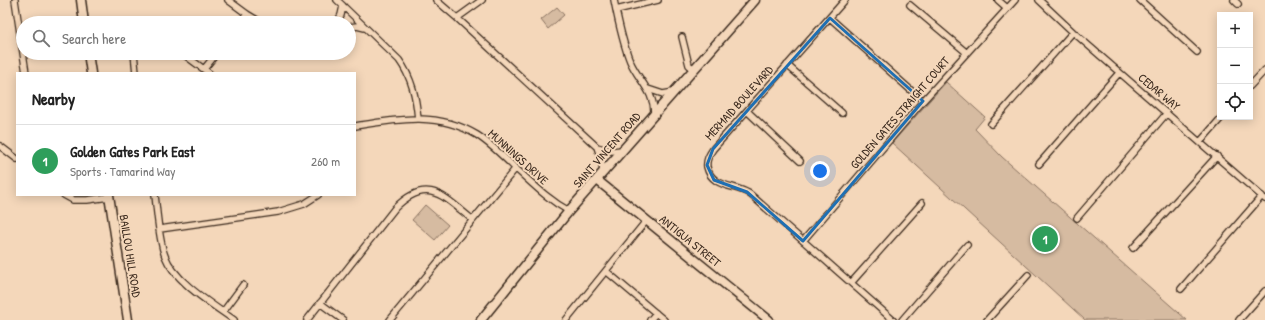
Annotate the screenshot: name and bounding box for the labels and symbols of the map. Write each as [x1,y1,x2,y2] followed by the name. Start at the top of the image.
[846,53,953,172] street label: GOLDEN GATES STRAIGHT COURT
[701,61,777,144] street label: MERMAID BOULEVARD
[1135,69,1185,115] street label: CEDAR WAY
[569,108,644,191] street label: SAINT VINCENT ROAD
[484,125,553,189] street label: MUNNINGS DRIVE
[810,161,830,181] your location
[656,211,725,271] street label: ANTIGUA STREET
[116,213,145,299] street label: BAILLOU HILL ROAD
[1032,224,1058,254] pin: 1

